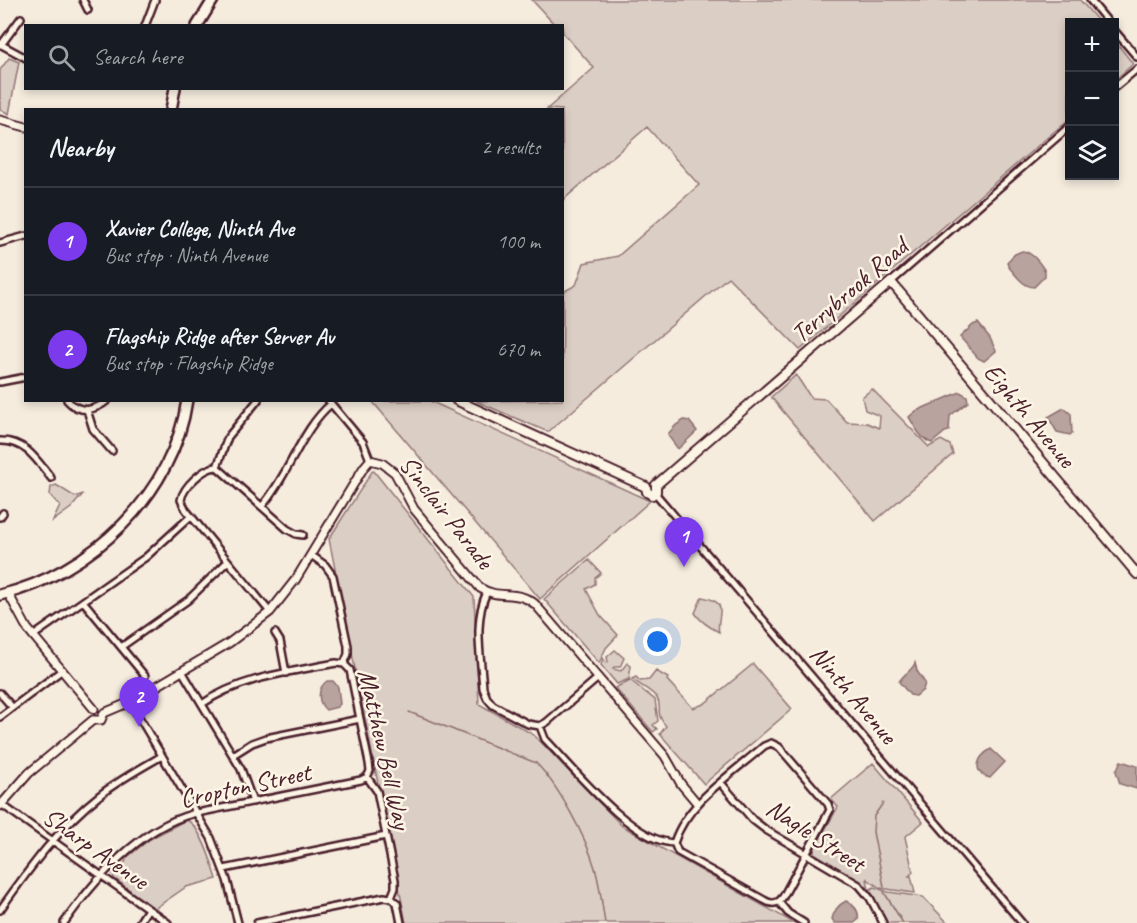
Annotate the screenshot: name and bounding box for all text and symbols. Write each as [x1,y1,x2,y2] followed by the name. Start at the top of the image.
[1065,18,1119,180] map controls
[1065,18,1119,72] button: +
[24,24,564,90] search box
[45,41,78,74] icon: search
[93,43,183,71] text: Search here
[1065,72,1119,126] button: −
[1065,126,1119,180] button: layers
[48,131,113,164] text: Nearby
[481,135,540,160] text: 2 results
[105,215,294,243] text: Xavier College, Ninth Ave
[784,228,917,350] street label: Terrybrook Road
[63,229,72,254] text: 1
[497,229,540,254] text: 100 m
[105,243,268,268] text: Bus stop · Ninth Avenue
[105,323,334,351] text: Flagship Ridge after Server Av
[63,337,72,362] text: 2
[497,337,540,362] text: 670 m
[105,351,273,376] text: Bus stop · Flagship Ridge
[976,356,1084,476] street label: Eighth Avenue
[392,449,502,577] street label: Sinclair Parade
[664,518,704,567] pin: 1
[643,627,672,656] your location
[803,638,906,752] street label: Ninth Avenue
[350,666,419,834] street label: Matthew Bell Way
[120,678,158,727] pin: 2
[177,755,316,815] street label: Cropton Street
[760,791,873,881] street label: Nagle Street
[36,800,157,898] street label: Sharp Avenue

